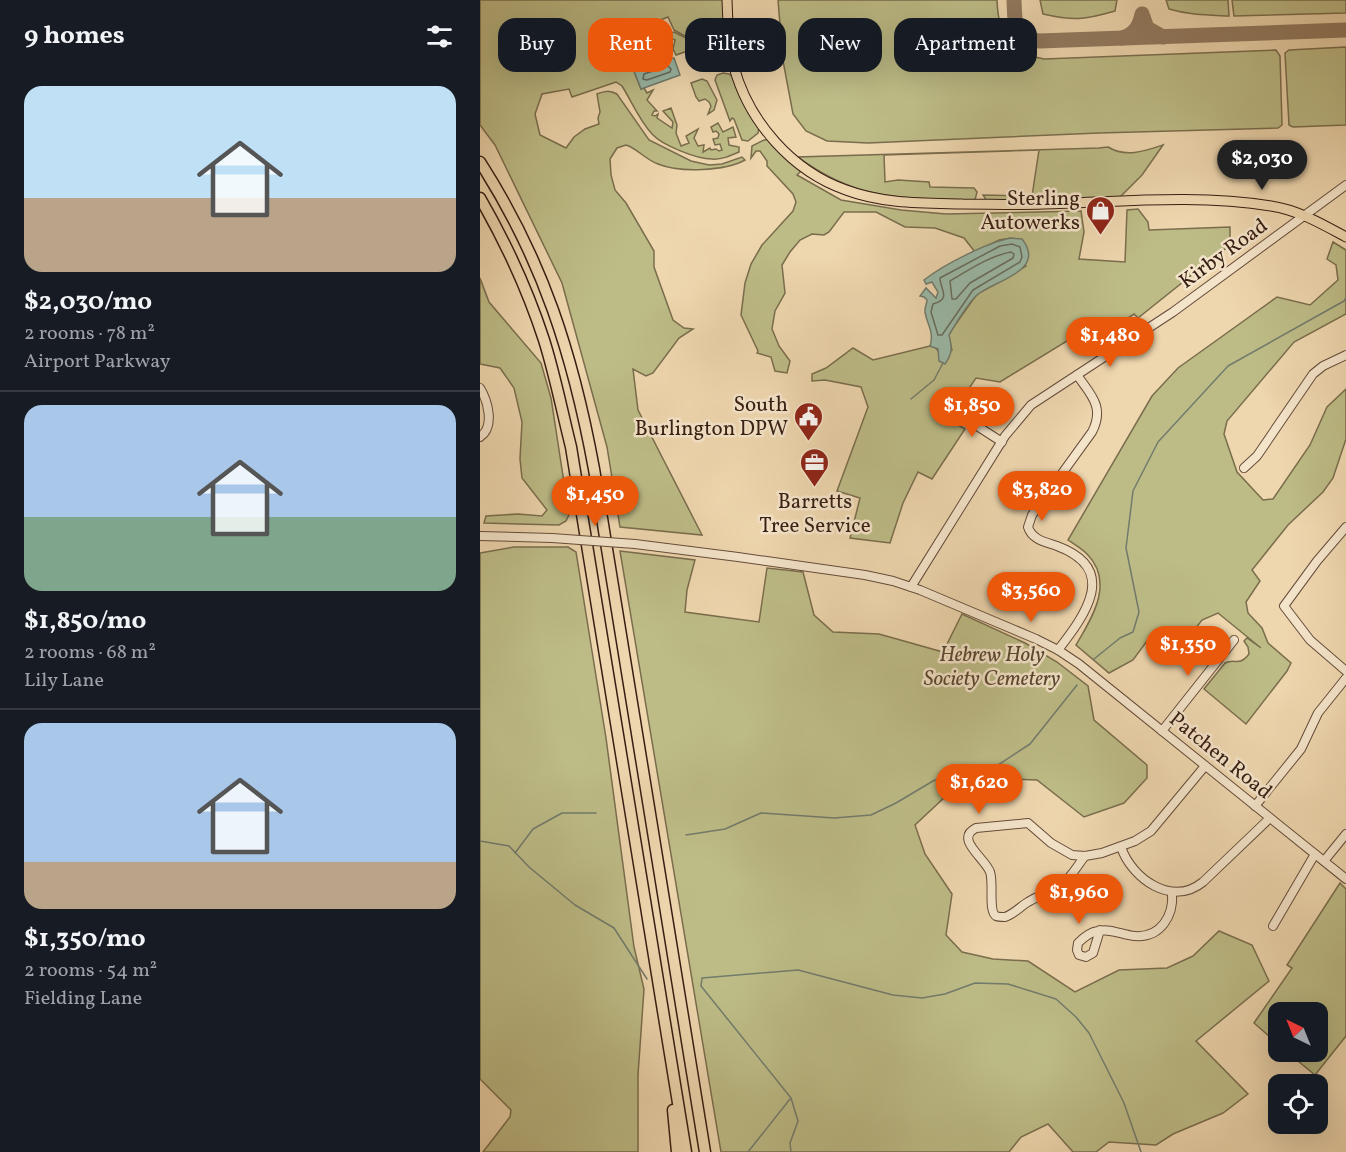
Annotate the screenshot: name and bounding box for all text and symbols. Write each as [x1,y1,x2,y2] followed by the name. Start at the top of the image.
[24,18,125,54] text: 9 homes
[498,18,576,72] chip: Buy
[588,18,673,72] chip: Rent
[685,18,786,72] chip: Filters
[798,18,882,72] chip: New
[894,18,1037,72] chip: Apartment
[423,20,456,53] icon: filters
[186,125,294,233] icon: home
[1213,140,1311,191] pin: $2,030
[1231,145,1293,173] text: $2,030
[980,185,1080,238] place label: Sterling Autowerks
[1085,194,1117,236] shop icon: Sterling Autowerks
[1174,212,1274,296] street label: Kirby Road
[24,284,152,320] text: $2,030/mo
[1061,317,1159,368] pin: $1,480
[24,320,155,348] text: 2 rooms · 78 m²
[1080,322,1140,350] text: $1,480
[24,348,171,376] text: Airport Parkway
[923,387,1021,438] pin: $1,850
[635,391,788,444] place label: South Burlington DPW
[943,392,1001,420] text: $1,850
[793,400,825,442] public building icon: South Burlington DPW
[186,444,294,552] icon: home
[799,446,831,488] office icon: Barretts Tree Service
[993,471,1091,522] pin: $3,820
[546,476,644,527] pin: $1,450
[1012,476,1072,504] text: $3,820
[566,481,624,509] text: $1,450
[759,488,871,541] place label: Barretts Tree Service
[982,572,1080,623] pin: $3,560
[1001,577,1061,605] text: $3,560
[24,603,146,639] text: $1,850/mo
[1139,626,1237,677] pin: $1,350
[1160,631,1216,659] text: $1,350
[24,639,156,667] text: 2 rooms · 68 m²
[924,641,1061,694] park label: Hebrew Holy Society Cemetery
[24,667,104,695] text: Lily Lane
[1162,706,1278,807] street label: Patchen Road
[186,762,294,870] icon: home
[930,764,1028,815] pin: $1,620
[950,769,1008,797] text: $1,620
[1030,874,1128,925] pin: $1,960
[1049,879,1109,907] text: $1,960
[24,921,146,957] text: $1,350/mo
[24,957,157,985] text: 2 rooms · 54 m²
[24,985,142,1013] text: Fielding Lane
[1268,1002,1328,1062] north arrow
[1268,1002,1328,1134] map controls
[1268,1074,1328,1134] button: locate

